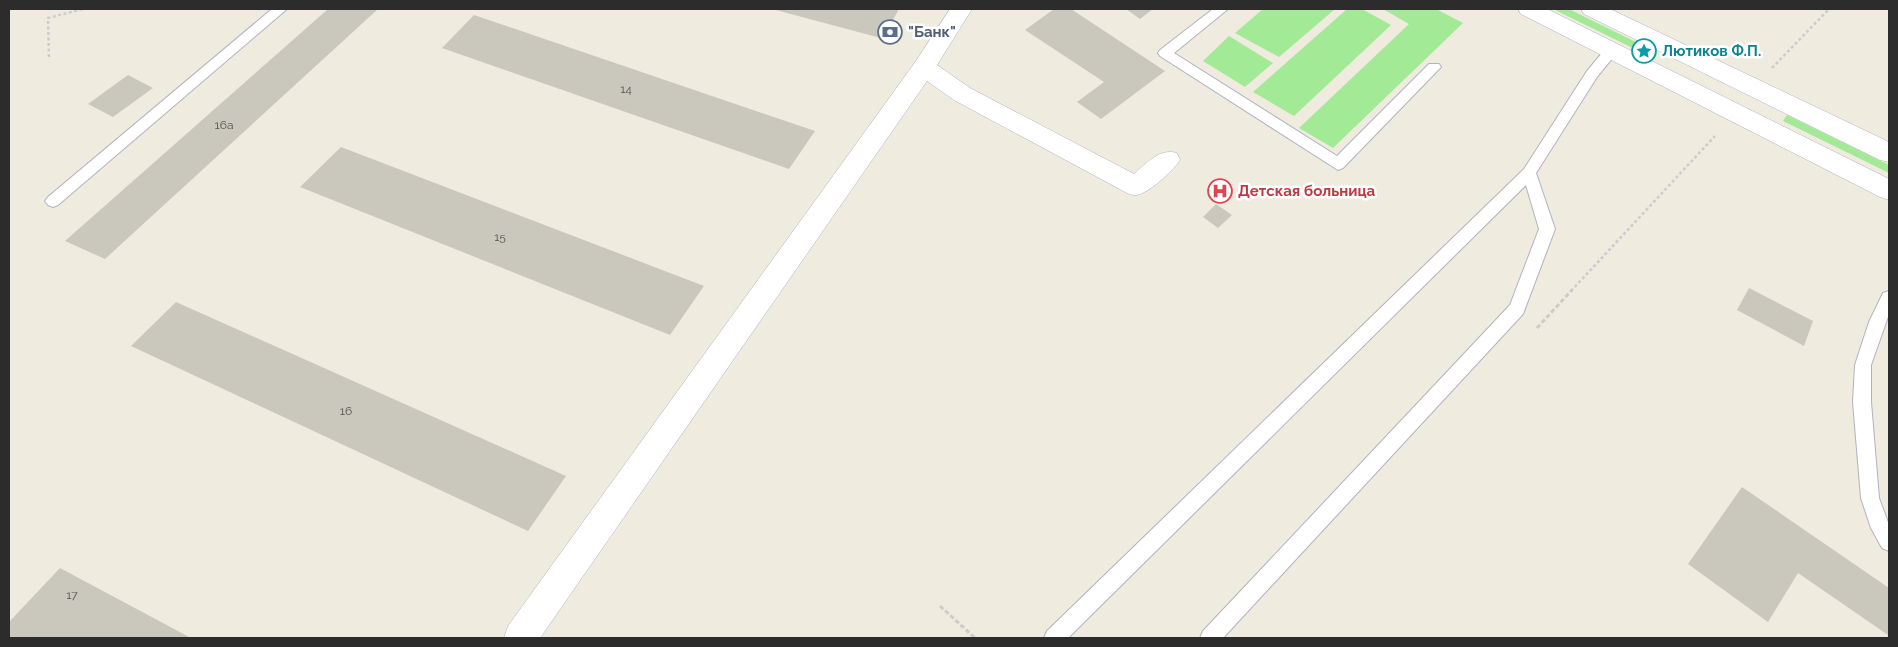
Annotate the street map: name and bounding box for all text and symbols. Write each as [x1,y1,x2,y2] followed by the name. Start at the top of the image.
[877,19,903,45] bank icon: "Банк"
[908,23,956,41] place label: "Банк"
[1631,38,1657,64] place icon: Лютиков Ф.П.
[1662,42,1761,60] place label: Лютиков Ф.П.
[620,82,632,96] house number: 14
[215,118,233,132] house number: 16а
[1207,178,1233,204] hospital icon: Детская больница
[1238,182,1376,200] place label: Детская больница
[494,230,506,244] house number: 15
[340,404,352,418] house number: 16
[66,588,78,602] house number: 17

